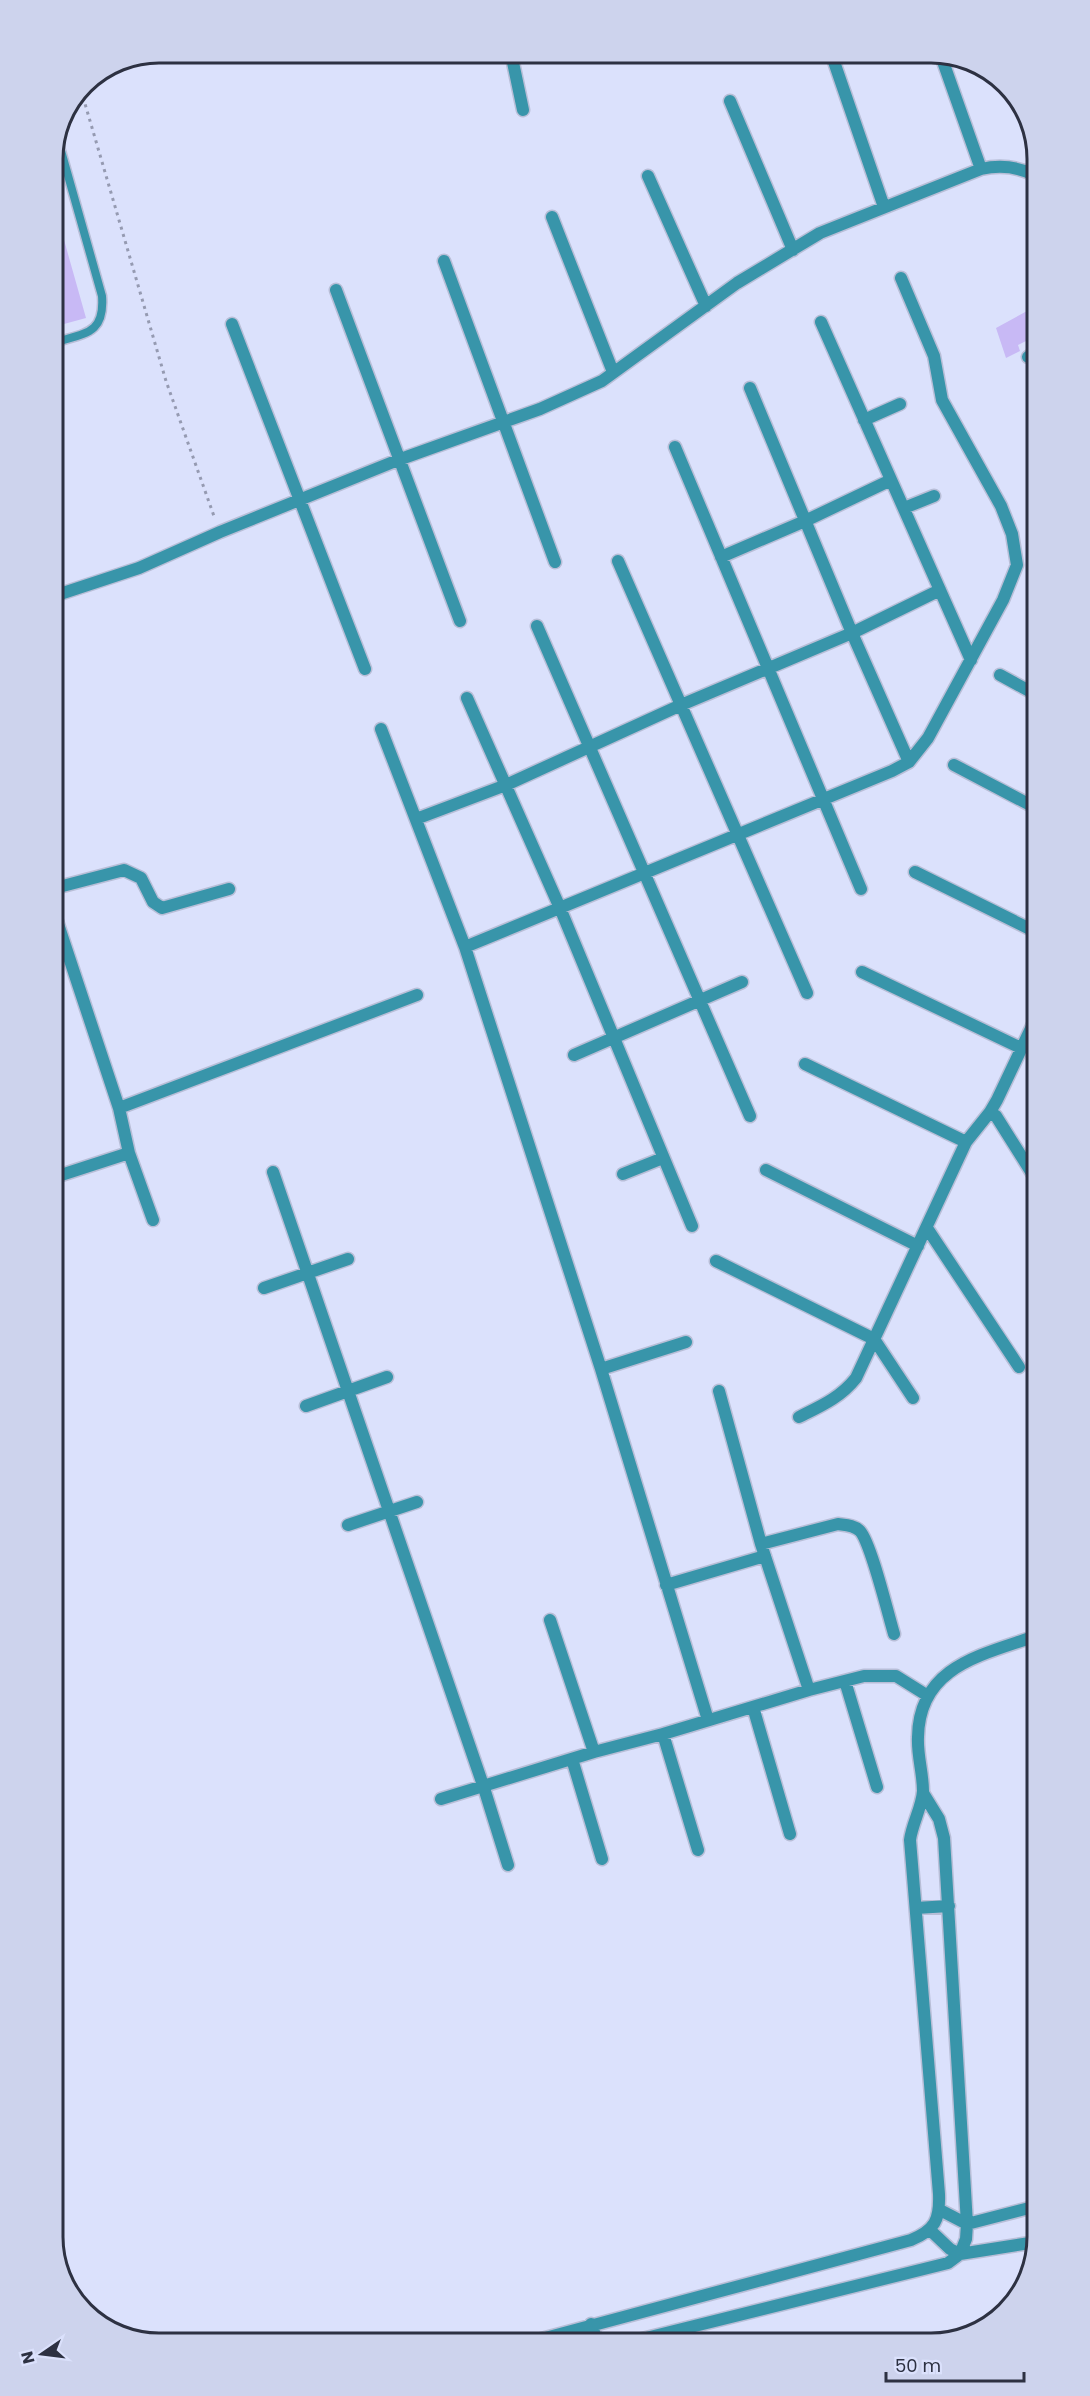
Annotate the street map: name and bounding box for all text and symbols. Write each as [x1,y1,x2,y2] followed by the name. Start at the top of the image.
[12,2324,72,2384] north arrow
[886,2345,1024,2383] scale bar
[15,2349,41,2366] text: N
[895,2353,941,2378] text: 50 m

